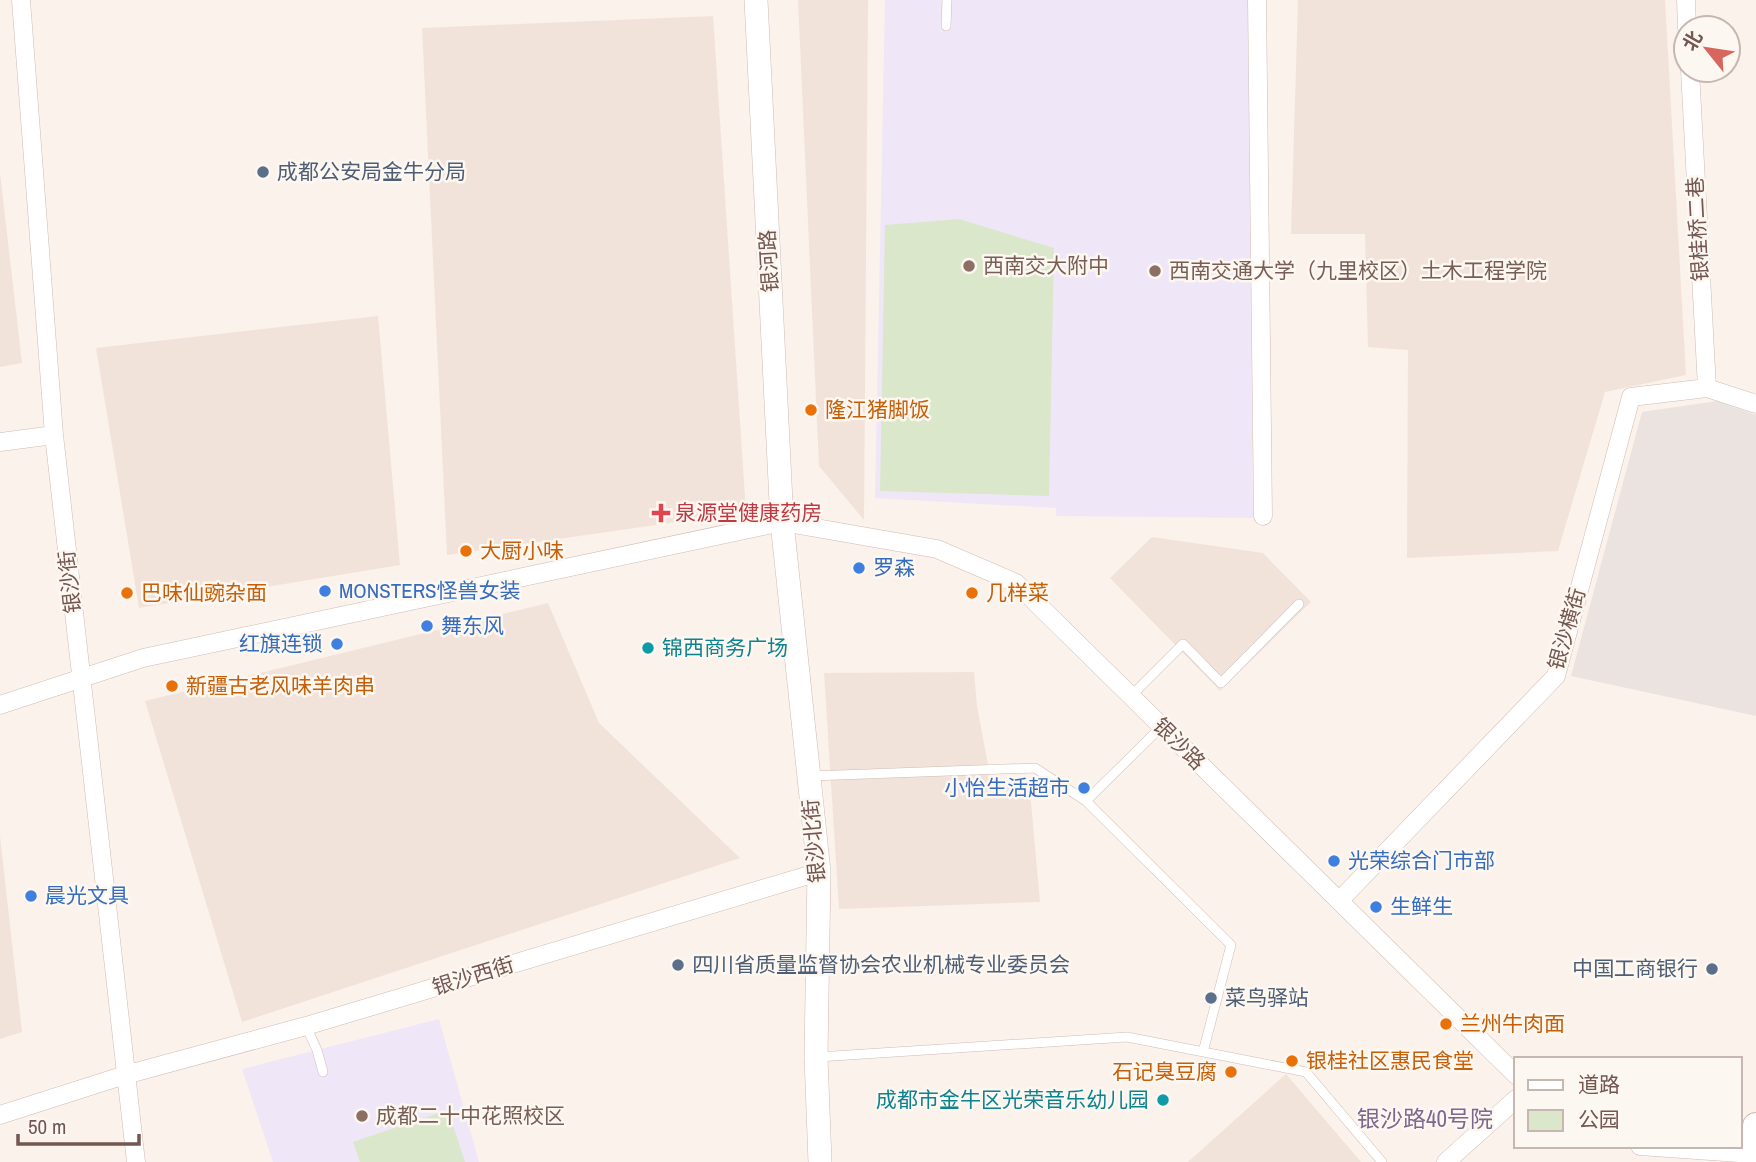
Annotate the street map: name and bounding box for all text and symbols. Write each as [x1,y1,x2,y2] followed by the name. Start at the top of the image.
[1672,14,1742,84] north arrow
[1676,26,1708,55] text: 北
[277,157,466,186] place label: 成都公安局金牛分局
[255,164,271,180] marker: 成都公安局金牛分局
[1680,176,1715,282] street label: 银桂桥二巷
[752,229,785,293] street label: 银河路
[983,251,1109,280] place label: 西南交大附中
[1169,256,1547,285] place label: 西南交通大学（九里校区）土木工程学院
[961,258,977,274] marker: 西南交大附中
[1147,263,1163,279] marker: 西南交通大学（九里校区）土木工程学院
[825,395,930,424] place label: 隆江猪脚饭
[803,402,819,418] marker: 隆江猪脚饭
[675,498,822,527] place label: 泉源堂健康药房
[653,505,669,521] marker: 泉源堂健康药房
[480,536,564,565] place label: 大厨小味
[458,543,474,559] marker: 大厨小味
[52,549,87,615] street label: 银沙街
[873,553,915,582] place label: 罗森
[851,560,867,576] marker: 罗森
[339,576,521,605] place label: MONSTERS怪兽女装
[141,578,267,607] place label: 巴味仙豌杂面
[986,578,1049,607] place label: 几样菜
[317,583,333,599] marker: MONSTERS怪兽女装
[1541,584,1592,673] street label: 银沙横街
[119,585,135,601] marker: 巴味仙豌杂面
[964,585,980,601] marker: 几样菜
[441,611,504,640] place label: 舞东风
[419,618,435,634] marker: 舞东风
[239,629,323,658] place label: 红旗连锁
[662,633,788,662] place label: 锦西商务广场
[329,636,345,652] marker: 红旗连锁
[640,640,656,656] marker: 锦西商务广场
[186,671,375,700] place label: 新疆古老风味羊肉串
[164,678,180,694] marker: 新疆古老风味羊肉串
[1147,711,1212,776] street label: 银沙路
[944,773,1070,802] place label: 小怡生活超市
[1076,780,1092,796] marker: 小怡生活超市
[795,798,832,884] street label: 银沙北街
[1348,846,1495,875] place label: 光荣综合门市部
[1326,853,1342,869] marker: 光荣综合门市部
[45,881,129,910] place label: 晨光文具
[23,888,39,904] marker: 晨光文具
[1390,892,1453,921] place label: 生鲜生
[1368,899,1384,915] marker: 生鲜生
[428,949,517,1002] street label: 银沙西街
[692,950,1070,979] place label: 四川省质量监督协会农业机械专业委员会
[1572,954,1698,983] place label: 中国工商银行
[670,957,686,973] marker: 四川省质量监督协会农业机械专业委员会
[1704,961,1720,977] marker: 中国工商银行
[1225,983,1309,1012] place label: 菜鸟驿站
[1203,990,1219,1006] marker: 菜鸟驿站
[1460,1009,1565,1038] place label: 兰州牛肉面
[1438,1016,1454,1032] marker: 兰州牛肉面
[1306,1046,1474,1075] place label: 银桂社区惠民食堂
[1284,1053,1300,1069] marker: 银桂社区惠民食堂
[1112,1057,1217,1086] place label: 石记臭豆腐
[1514,1057,1742,1148] legend
[1223,1064,1239,1080] marker: 石记臭豆腐
[1578,1070,1620,1099] text: 道路
[876,1085,1149,1114] place label: 成都市金牛区光荣音乐幼儿园
[1155,1092,1171,1108] marker: 成都市金牛区光荣音乐幼儿园
[376,1101,565,1130] place label: 成都二十中花照校区
[18,1102,138,1146] scale bar
[1357,1103,1493,1134] district label: 银沙路40号院
[1578,1105,1620,1134] text: 公园
[354,1108,370,1124] marker: 成都二十中花照校区
[28,1112,66,1141] text: 50 m

